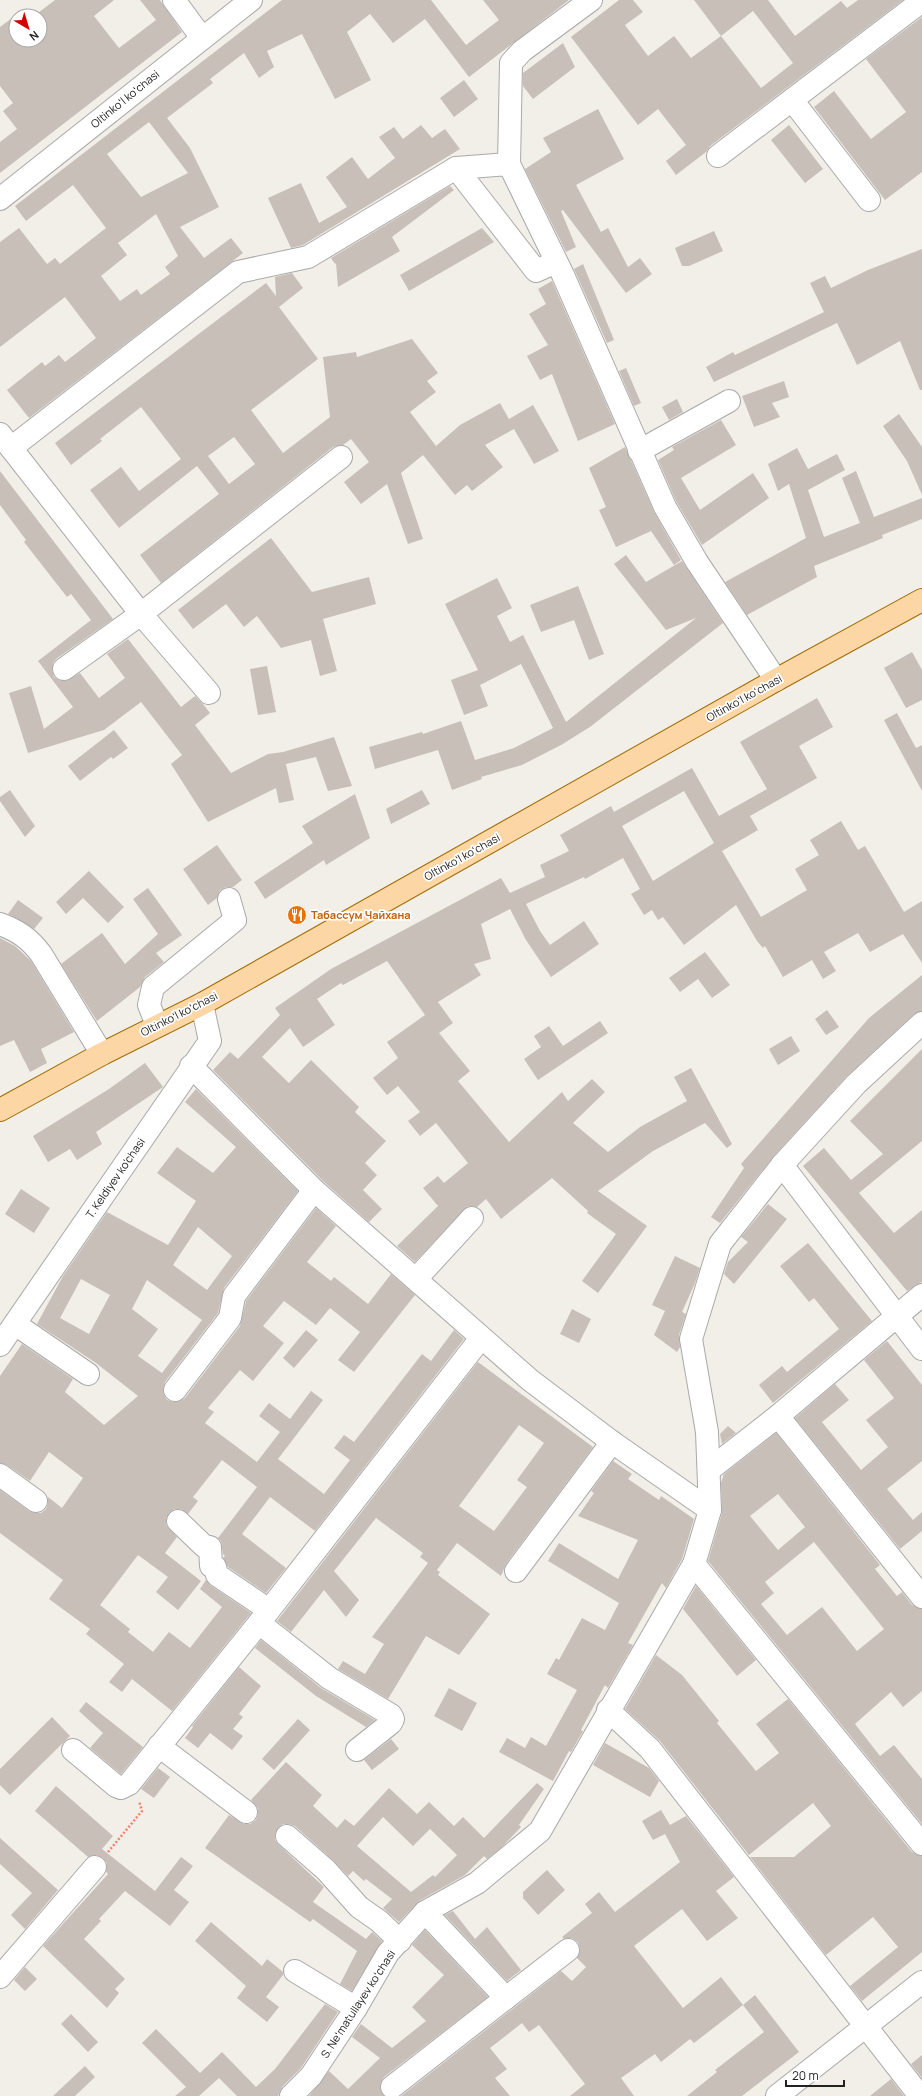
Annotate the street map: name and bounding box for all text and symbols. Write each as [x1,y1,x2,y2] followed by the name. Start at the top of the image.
[8,8,48,48] north arrow
[27,28,42,45] text: N
[87,66,162,131] street label: Oltinkoʻl koʻchasi
[703,671,784,725] street label: Oltinkoʻl koʻchasi
[421,830,502,884] street label: Oltinkoʻl koʻchasi
[286,904,308,926] restaurant icon: Табассум Чайхана
[311,907,411,922] place label: Табассум Чайхана
[138,988,220,1039] street label: Oltinkoʻl koʻchasi
[82,1135,148,1221] street label: T. Keldiyev ko'chasi
[317,1947,398,2061] street label: S. Neʻmatullayev koʻchasi
[786,2062,844,2088] scale bar
[792,2067,819,2084] text: 20 m

